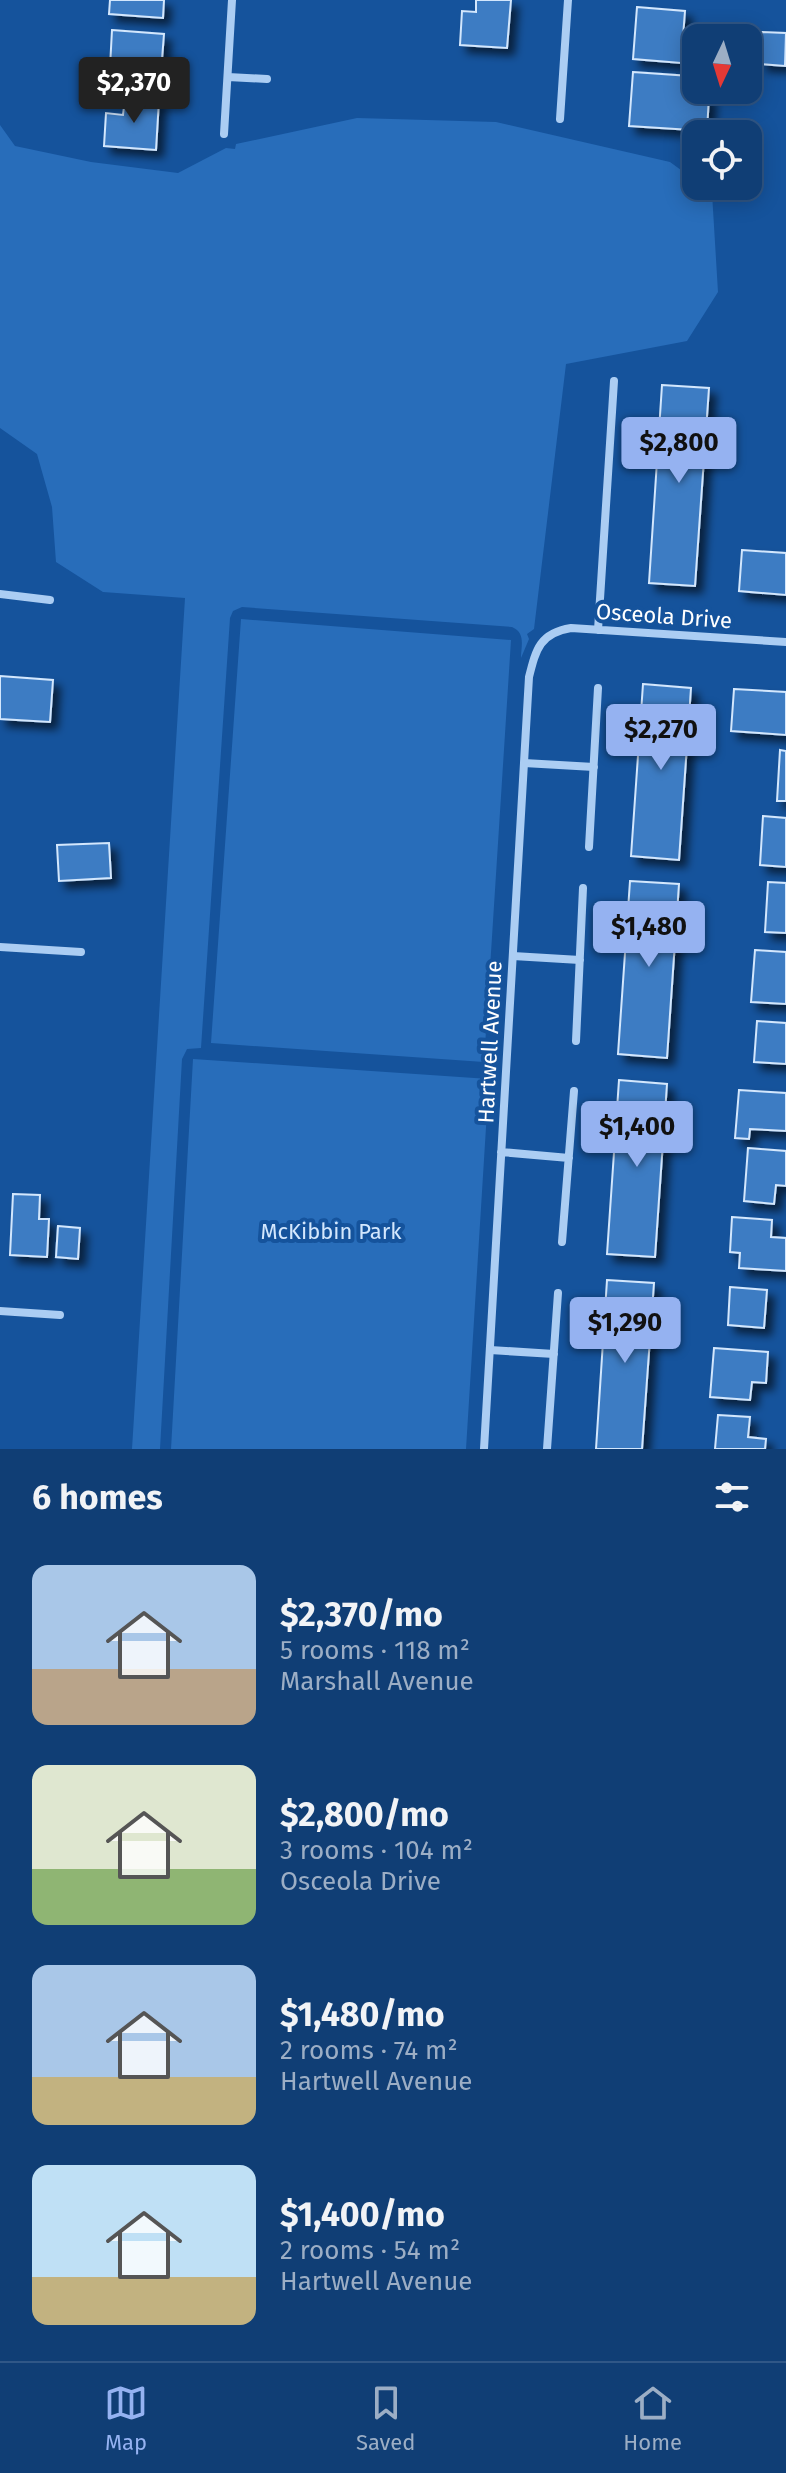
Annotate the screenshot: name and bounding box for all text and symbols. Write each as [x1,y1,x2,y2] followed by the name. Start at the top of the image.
[682,24,762,104] north arrow
[682,24,762,200] map controls
[69,57,199,125] pin: $2,370
[97,67,171,98] text: $2,370
[682,120,762,200] button: locate
[614,417,744,485] pin: $2,800
[639,427,719,458] text: $2,800
[595,598,733,634] street label: Osceola Drive
[596,704,726,772] pin: $2,270
[624,714,698,745] text: $2,270
[584,901,714,969] pin: $1,480
[611,911,687,942] text: $1,480
[472,960,508,1124] street label: Hartwell Avenue
[572,1101,702,1169] pin: $1,400
[599,1111,675,1142] text: $1,400
[260,1218,402,1245] park label: McKibbin Park
[560,1297,690,1365] pin: $1,290
[588,1307,662,1338] text: $1,290
[710,1475,754,1519] icon: filters
[32,1477,163,1518] text: 6 homes
[280,1594,443,1635] text: $2,370/mo
[96,1597,192,1693] icon: home
[280,1635,470,1666] text: 5 rooms · 118 m²
[280,1666,474,1697] text: Marshall Avenue
[280,1794,449,1835] text: $2,800/mo
[96,1797,192,1893] icon: home
[280,1835,473,1866] text: 3 rooms · 104 m²
[280,1866,441,1897] text: Osceola Drive
[280,1994,445,2035] text: $1,480/mo
[96,1997,192,2093] icon: home
[280,2035,458,2066] text: 2 rooms · 74 m²
[280,2066,472,2097] text: Hartwell Avenue
[280,2194,445,2235] text: $1,400/mo
[96,2197,192,2293] icon: home
[280,2235,460,2266] text: 2 rooms · 54 m²
[280,2266,472,2297] text: Hartwell Avenue
[104,2381,148,2456] tab: Map
[356,2381,415,2456] tab: Saved
[623,2381,682,2456] tab: Home

